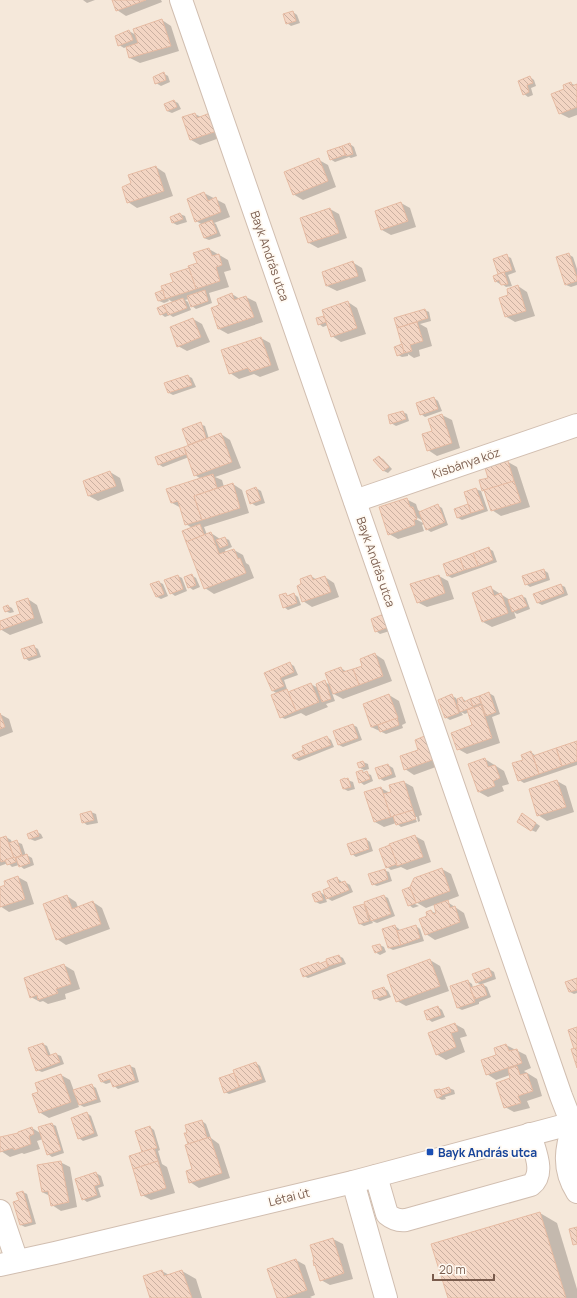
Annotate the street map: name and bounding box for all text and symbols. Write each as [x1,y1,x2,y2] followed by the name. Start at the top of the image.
[247,209,293,303] street label: Bayk András utca
[430,443,502,483] street label: Kisbánya köz
[353,515,399,609] street label: Bayk András utca
[438,1144,537,1161] place label: Bayk András utca
[425,1147,435,1157] marker: Bayk András utca
[267,1184,311,1210] street label: Létai út
[433,1256,494,1282] scale bar
[439,1261,466,1278] text: 20 m

